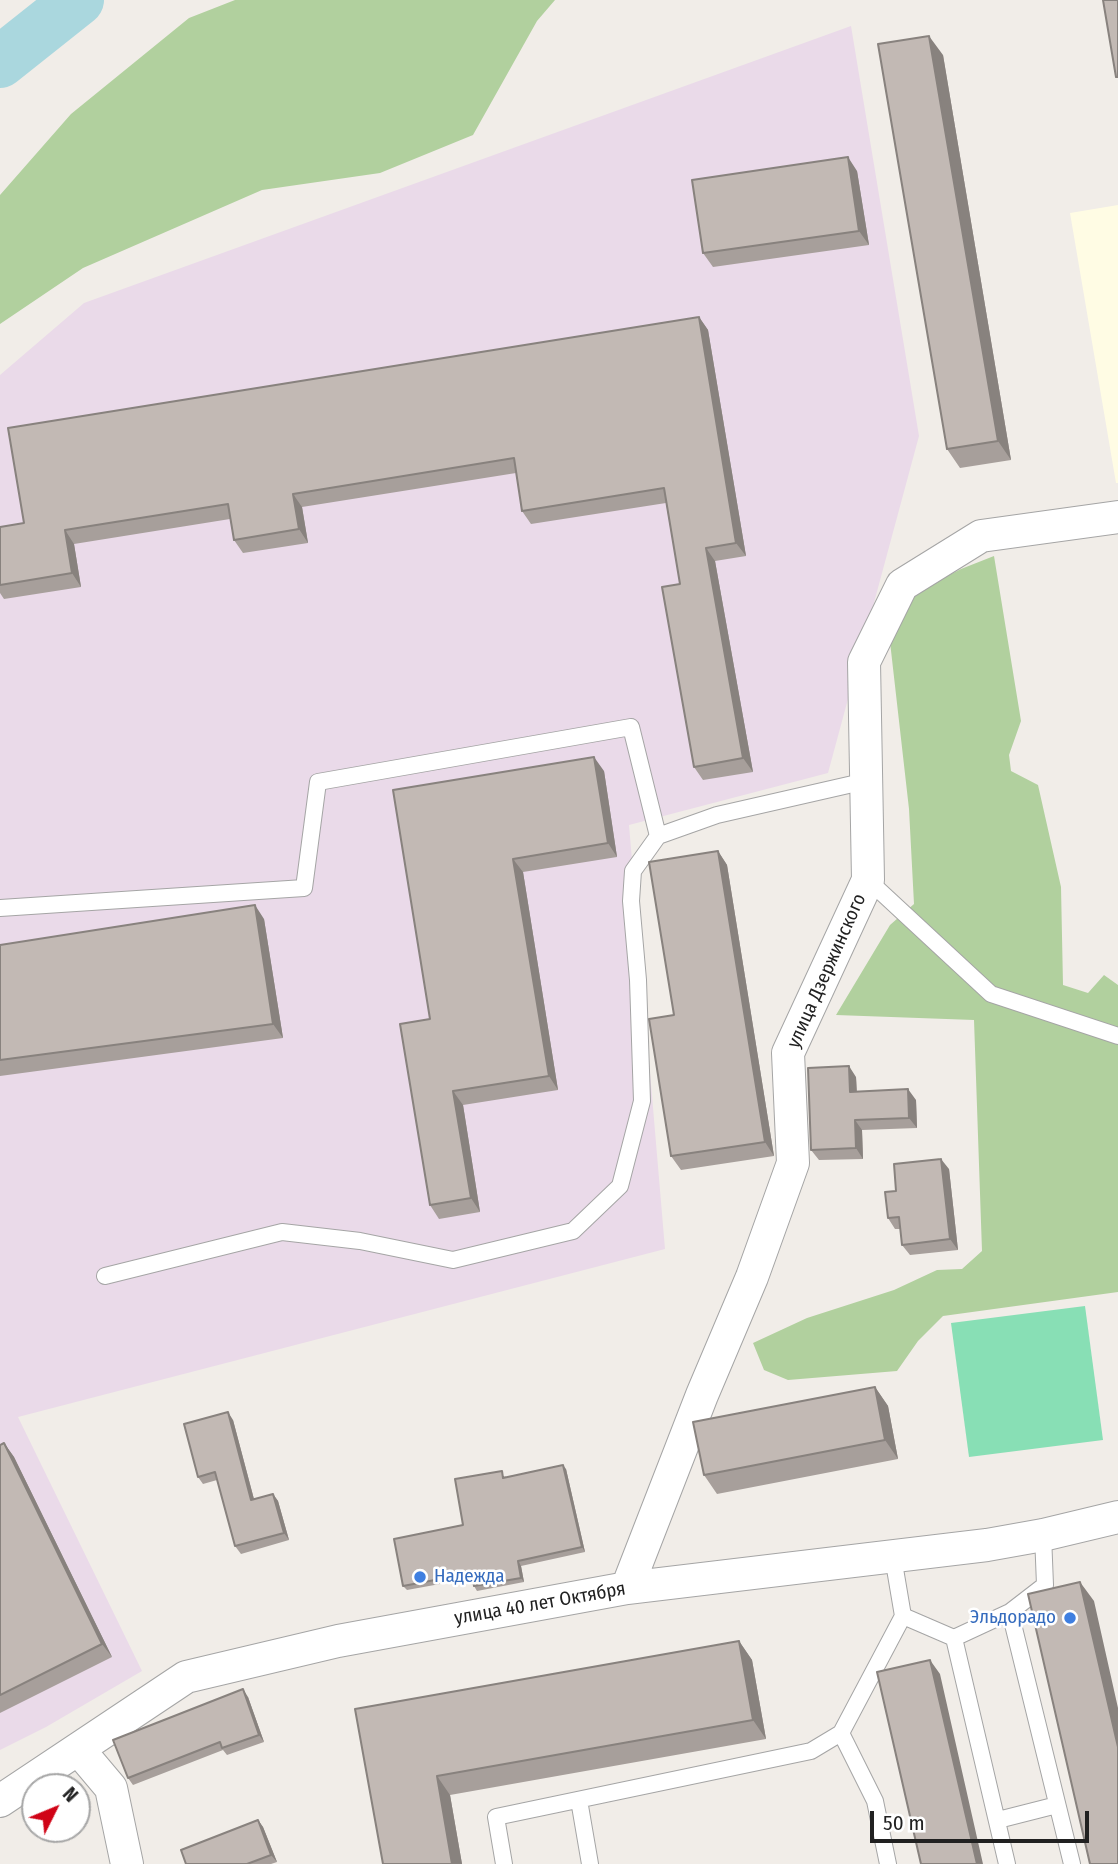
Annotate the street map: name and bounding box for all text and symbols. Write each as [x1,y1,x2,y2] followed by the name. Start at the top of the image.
[783,890,871,1052] street label: улица Дзержинского
[434,1566,505,1588] place label: Надежда
[412,1569,428,1585] marker: Надежда
[453,1578,627,1630] street label: улица 40 лет Октября
[970,1607,1056,1629] place label: Эльдорадо
[1062,1610,1078,1626] marker: Эльдорадо
[21,1773,91,1843] north arrow
[58,1783,83,1807] text: N
[873,1798,1092,1842] scale bar
[883,1810,925,1836] text: 50 m

